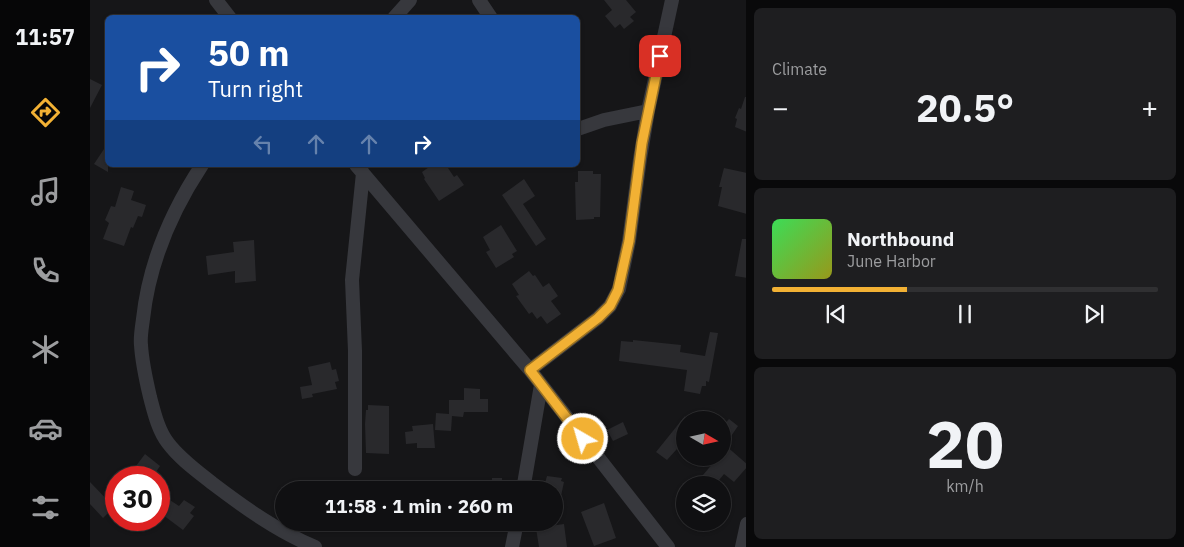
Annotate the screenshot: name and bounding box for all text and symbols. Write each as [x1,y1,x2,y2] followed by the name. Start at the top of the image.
[15,22,75,51] text: 11:57
[208,30,290,76] text: 50 m
[125,35,190,100] icon: right
[639,35,681,77] pin
[646,42,674,70] icon: arrive
[772,59,827,79] text: Climate
[208,74,303,103] text: Turn right
[916,83,1014,132] text: 20.5°
[772,89,789,126] text: −
[1141,89,1158,126] text: +
[28,95,63,130] icon: directions
[249,130,277,158] icon: left
[302,130,330,158] icon: ahead
[355,130,383,158] icon: ahead
[408,130,436,158] icon: right
[28,174,63,209] icon: music
[847,227,954,251] text: Northbound
[847,251,936,271] text: June Harbor
[28,253,63,288] icon: phone
[822,300,850,328] icon: previous
[951,300,979,328] icon: pause
[1080,300,1108,328] icon: next
[28,332,63,367] icon: climate
[926,401,1004,486] text: 20
[28,411,63,446] icon: car
[676,411,731,466] north arrow
[676,411,731,531] map controls
[556,412,608,464] position arrow
[105,466,170,531] speed limit sign: 30
[676,476,731,531] button: layers
[946,476,984,496] text: km/h
[28,490,63,525] icon: filters
[325,494,513,518] text: 11:58 · 1 min · 260 m

